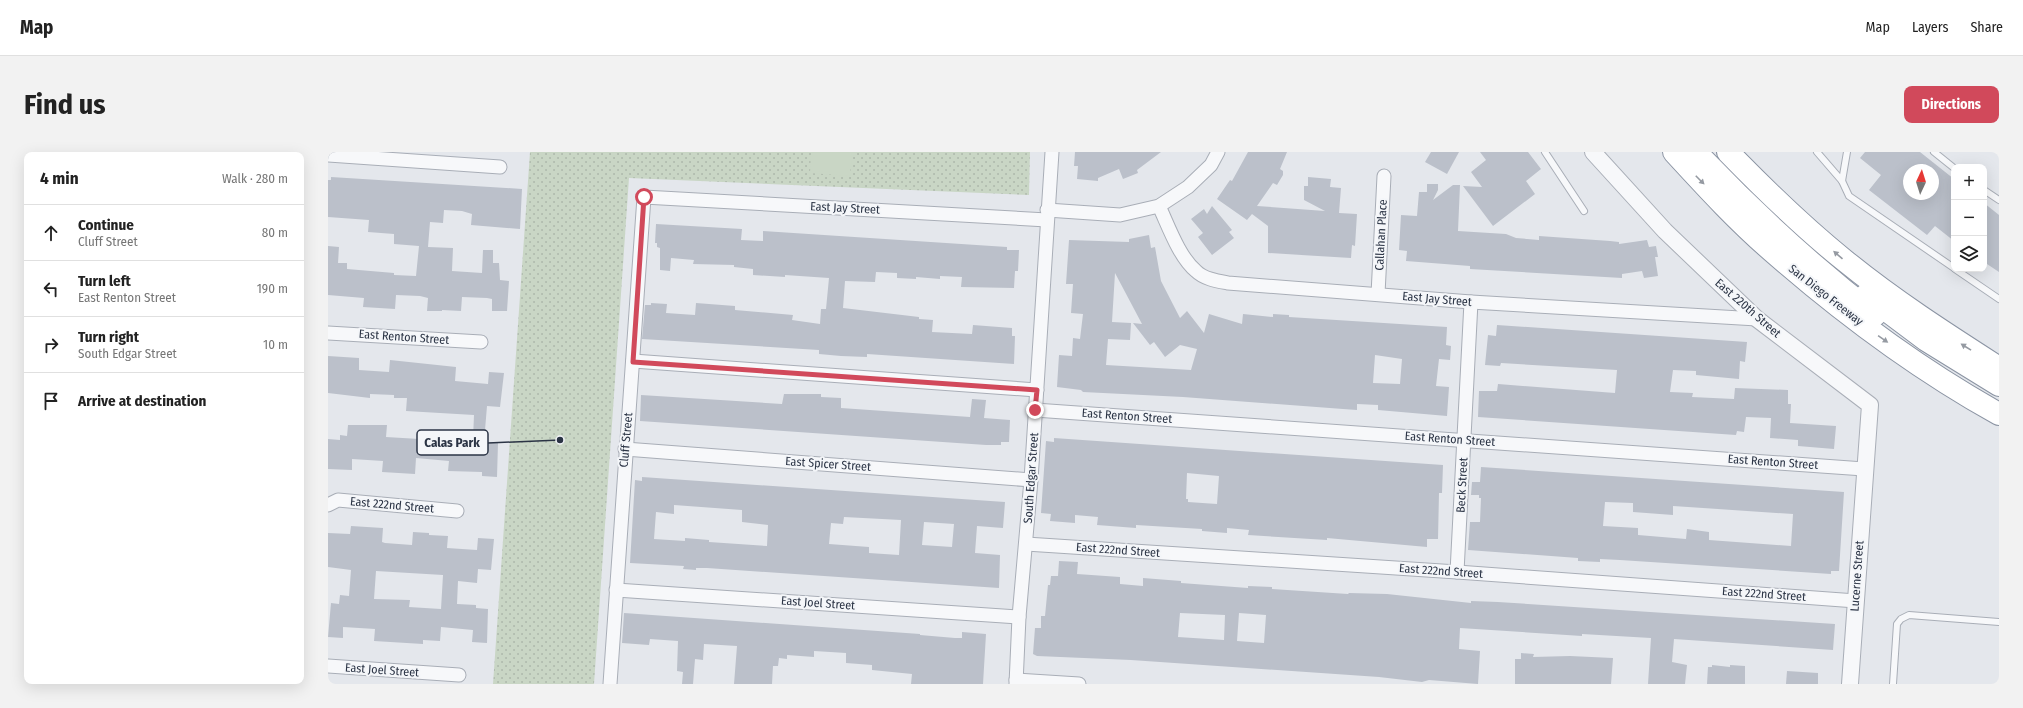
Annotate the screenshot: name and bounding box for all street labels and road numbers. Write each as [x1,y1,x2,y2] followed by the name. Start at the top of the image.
[810,199,880,217] street label: East Jay Street
[1372,199,1390,271] street label: Callahan Place
[1786,262,1867,329] street label: San Diego Freeway
[1712,276,1784,340] street label: East 220th Street
[1402,289,1472,309] street label: East Jay Street
[358,327,450,347] street label: East Renton Street
[1081,406,1173,426] street label: East Renton Street
[617,412,635,468] street label: Cluff Street
[1404,429,1496,449] street label: East Renton Street
[1021,432,1041,524] street label: South Edgar Street
[1727,452,1819,472] street label: East Renton Street
[785,454,871,474] street label: East Spicer Street
[1454,457,1470,513] street label: Beck Street
[349,494,435,516] street label: East 222nd Street
[1076,540,1161,560] street label: East 222nd Street
[1848,540,1866,612] street label: Lucerne Street
[1399,561,1484,581] street label: East 222nd Street
[1722,584,1807,604] street label: East 222nd Street
[781,593,856,613] street label: East Joel Street
[345,660,420,680] street label: East Joel Street

